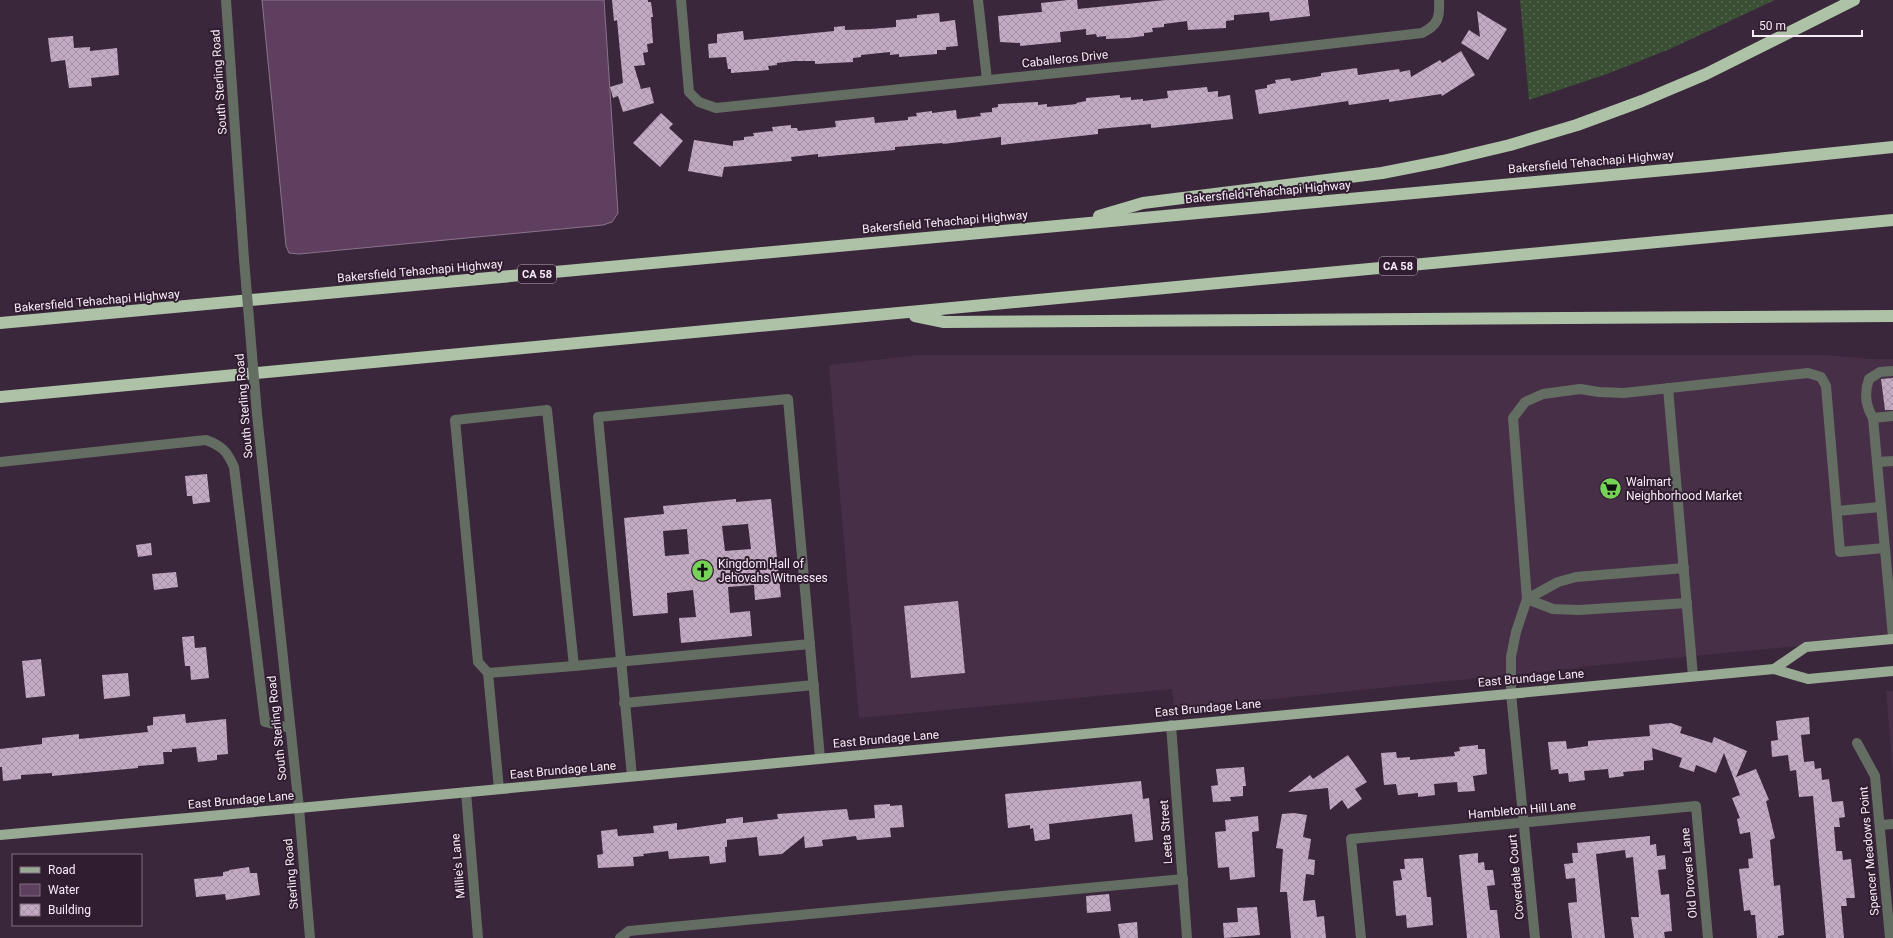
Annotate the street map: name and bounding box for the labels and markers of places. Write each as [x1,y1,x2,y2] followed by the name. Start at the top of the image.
[1626,475,1742,503] place label: Walmart Neighborhood Market
[1598,476,1624,502] supermarket icon: Walmart Neighborhood Market
[718,557,828,585] place label: Kingdom Hall of Jehovahs Witnesses
[690,558,716,584] church icon: Kingdom Hall of Jehovahs Witnesses

